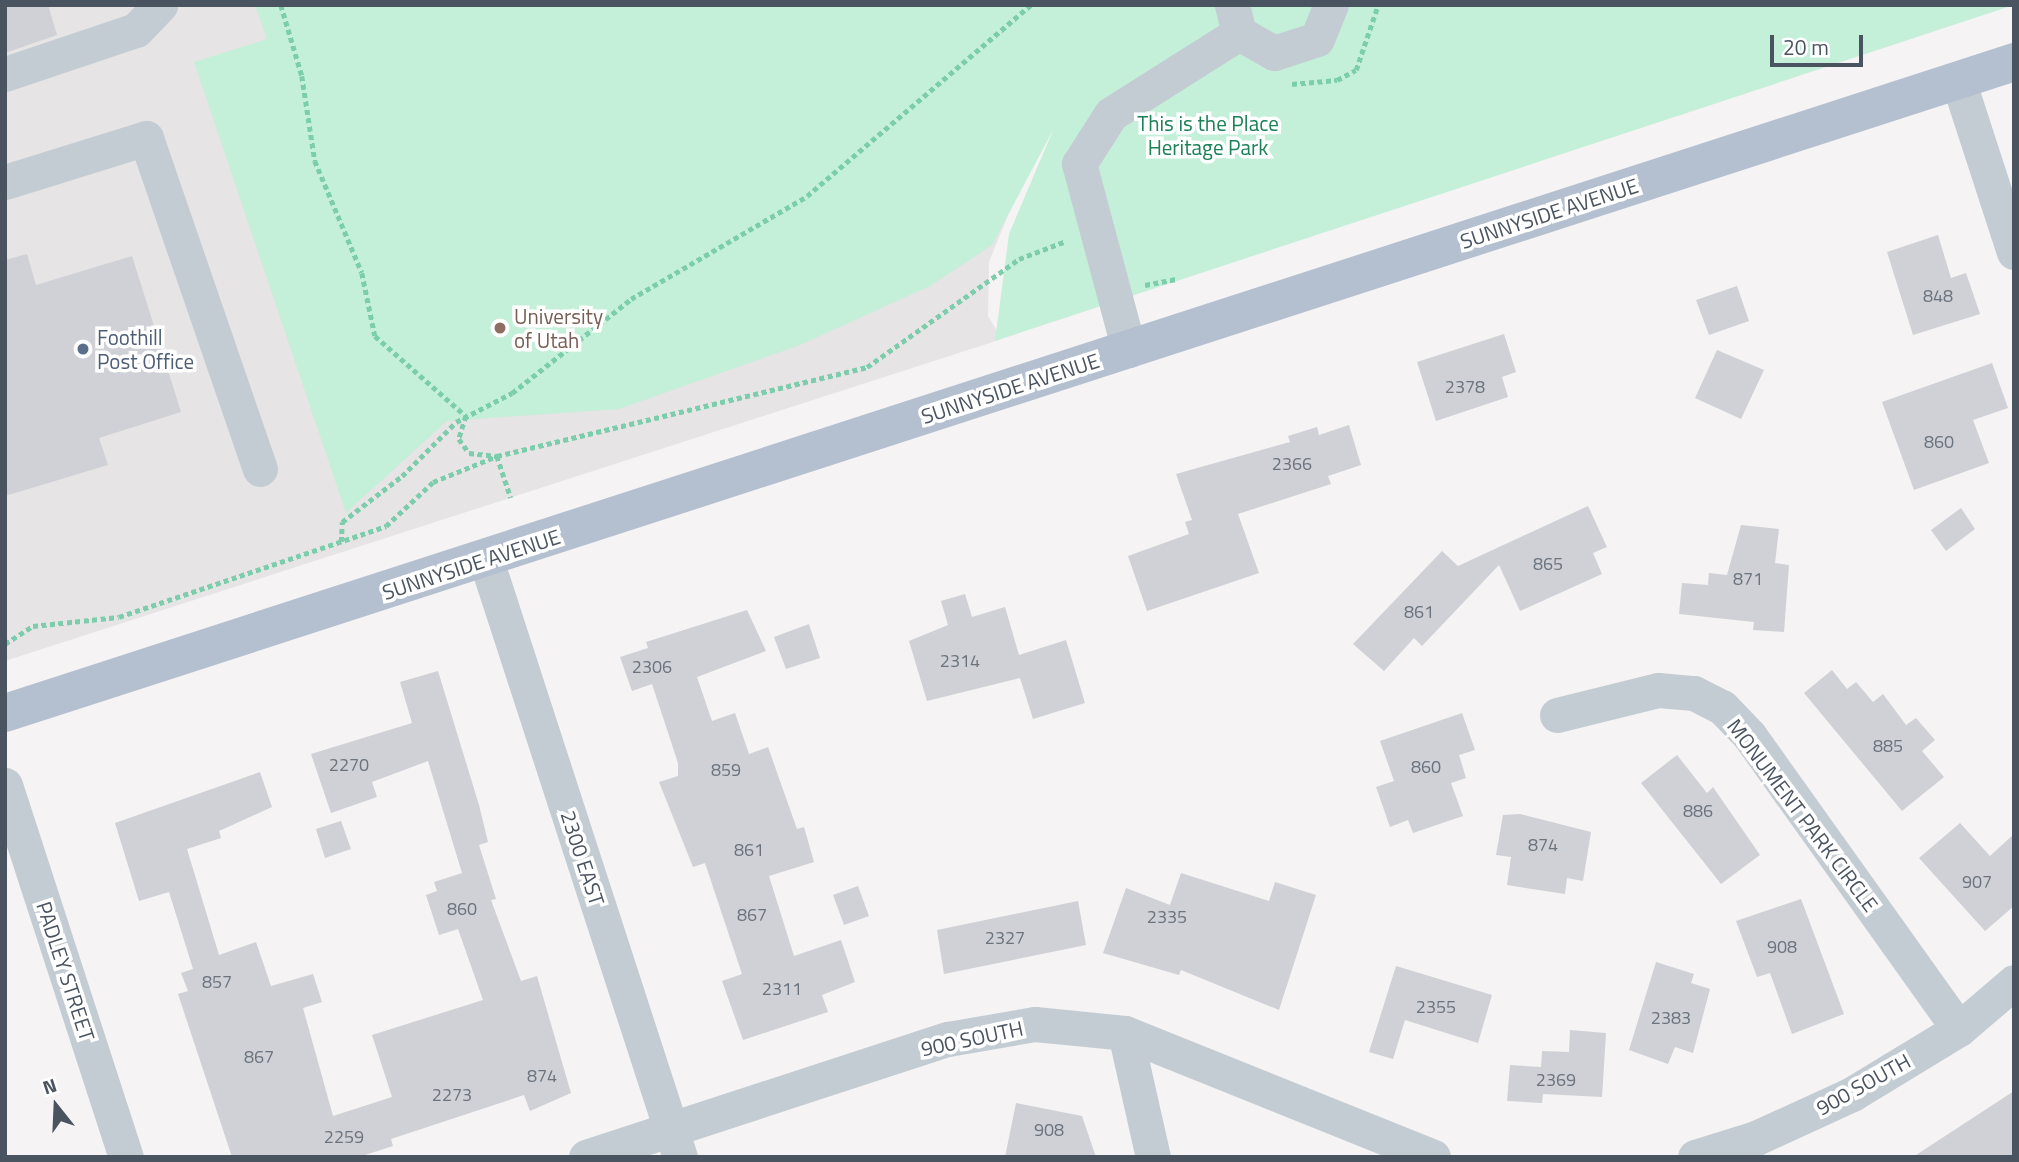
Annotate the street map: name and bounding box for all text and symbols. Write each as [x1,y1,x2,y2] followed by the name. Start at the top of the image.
[1774,21,1867,65] scale bar
[1783,31,1829,63] text: 20 m
[1137,110,1279,160] park label: This is the Place Heritage Park
[1457,172,1641,254] street label: SUNNYSIDE AVENUE
[1923,285,1953,307] house number: 848
[514,303,603,353] place label: University of Utah
[492,320,508,336] marker: University of Utah
[97,324,194,374] place label: Foothill Post Office
[75,341,91,357] marker: Foothill Post Office
[918,347,1102,429] street label: SUNNYSIDE AVENUE
[1445,376,1485,398] house number: 2378
[1924,431,1954,453] house number: 860
[1272,453,1312,475] house number: 2366
[379,523,563,605] street label: SUNNYSIDE AVENUE
[1533,553,1563,575] house number: 865
[1733,568,1763,590] house number: 871
[1404,601,1434,623] house number: 861
[940,650,980,672] house number: 2314
[632,656,672,678] house number: 2306
[1722,714,1884,916] street label: MONUMENT PARK CIRCLE
[1873,735,1903,757] house number: 885
[329,754,369,776] house number: 2270
[1411,756,1441,778] house number: 860
[711,759,741,781] house number: 859
[1683,800,1713,822] house number: 886
[556,807,610,909] street label: 2300 EAST
[1528,834,1558,856] house number: 874
[734,839,764,861] house number: 861
[1962,871,1992,893] house number: 907
[32,898,100,1044] street label: PADLEY STREET
[447,898,477,920] house number: 860
[737,904,767,926] house number: 867
[1147,906,1187,928] house number: 2335
[985,927,1025,949] house number: 2327
[1767,936,1797,958] house number: 908
[202,971,232,993] house number: 857
[762,978,802,1000] house number: 2311
[1416,996,1456,1018] house number: 2355
[1651,1007,1691,1029] house number: 2383
[919,1015,1025,1061] street label: 900 SOUTH
[244,1046,274,1068] house number: 867
[1811,1048,1915,1120] street label: 900 SOUTH
[527,1065,557,1087] house number: 874
[1536,1069,1576,1091] house number: 2369
[39,1070,60,1101] text: N
[21,1071,91,1141] north arrow
[432,1084,472,1106] house number: 2273
[1034,1119,1064,1141] house number: 908
[324,1126,364,1148] house number: 2259

